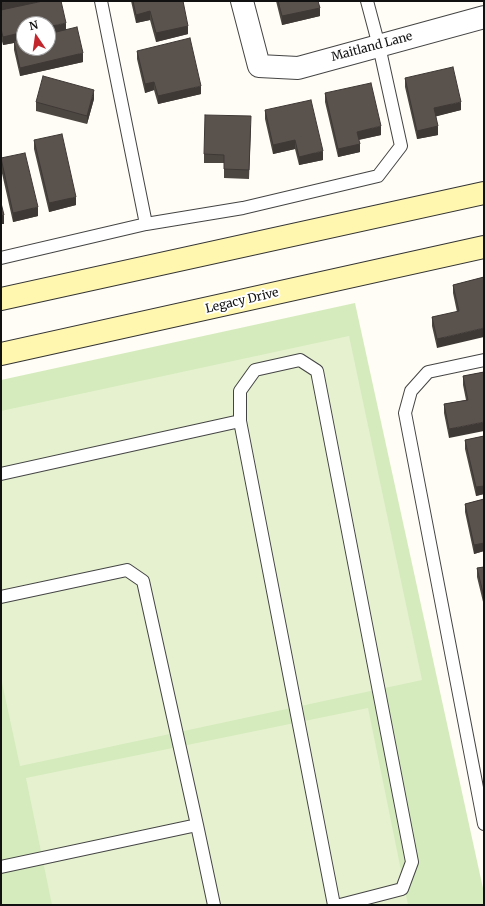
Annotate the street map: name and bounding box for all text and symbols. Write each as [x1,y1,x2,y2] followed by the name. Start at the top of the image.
[16,16,56,56] north arrow
[28,17,39,33] text: N
[330,29,414,65] street label: Maitland Lane
[204,286,280,316] street label: Legacy Drive

